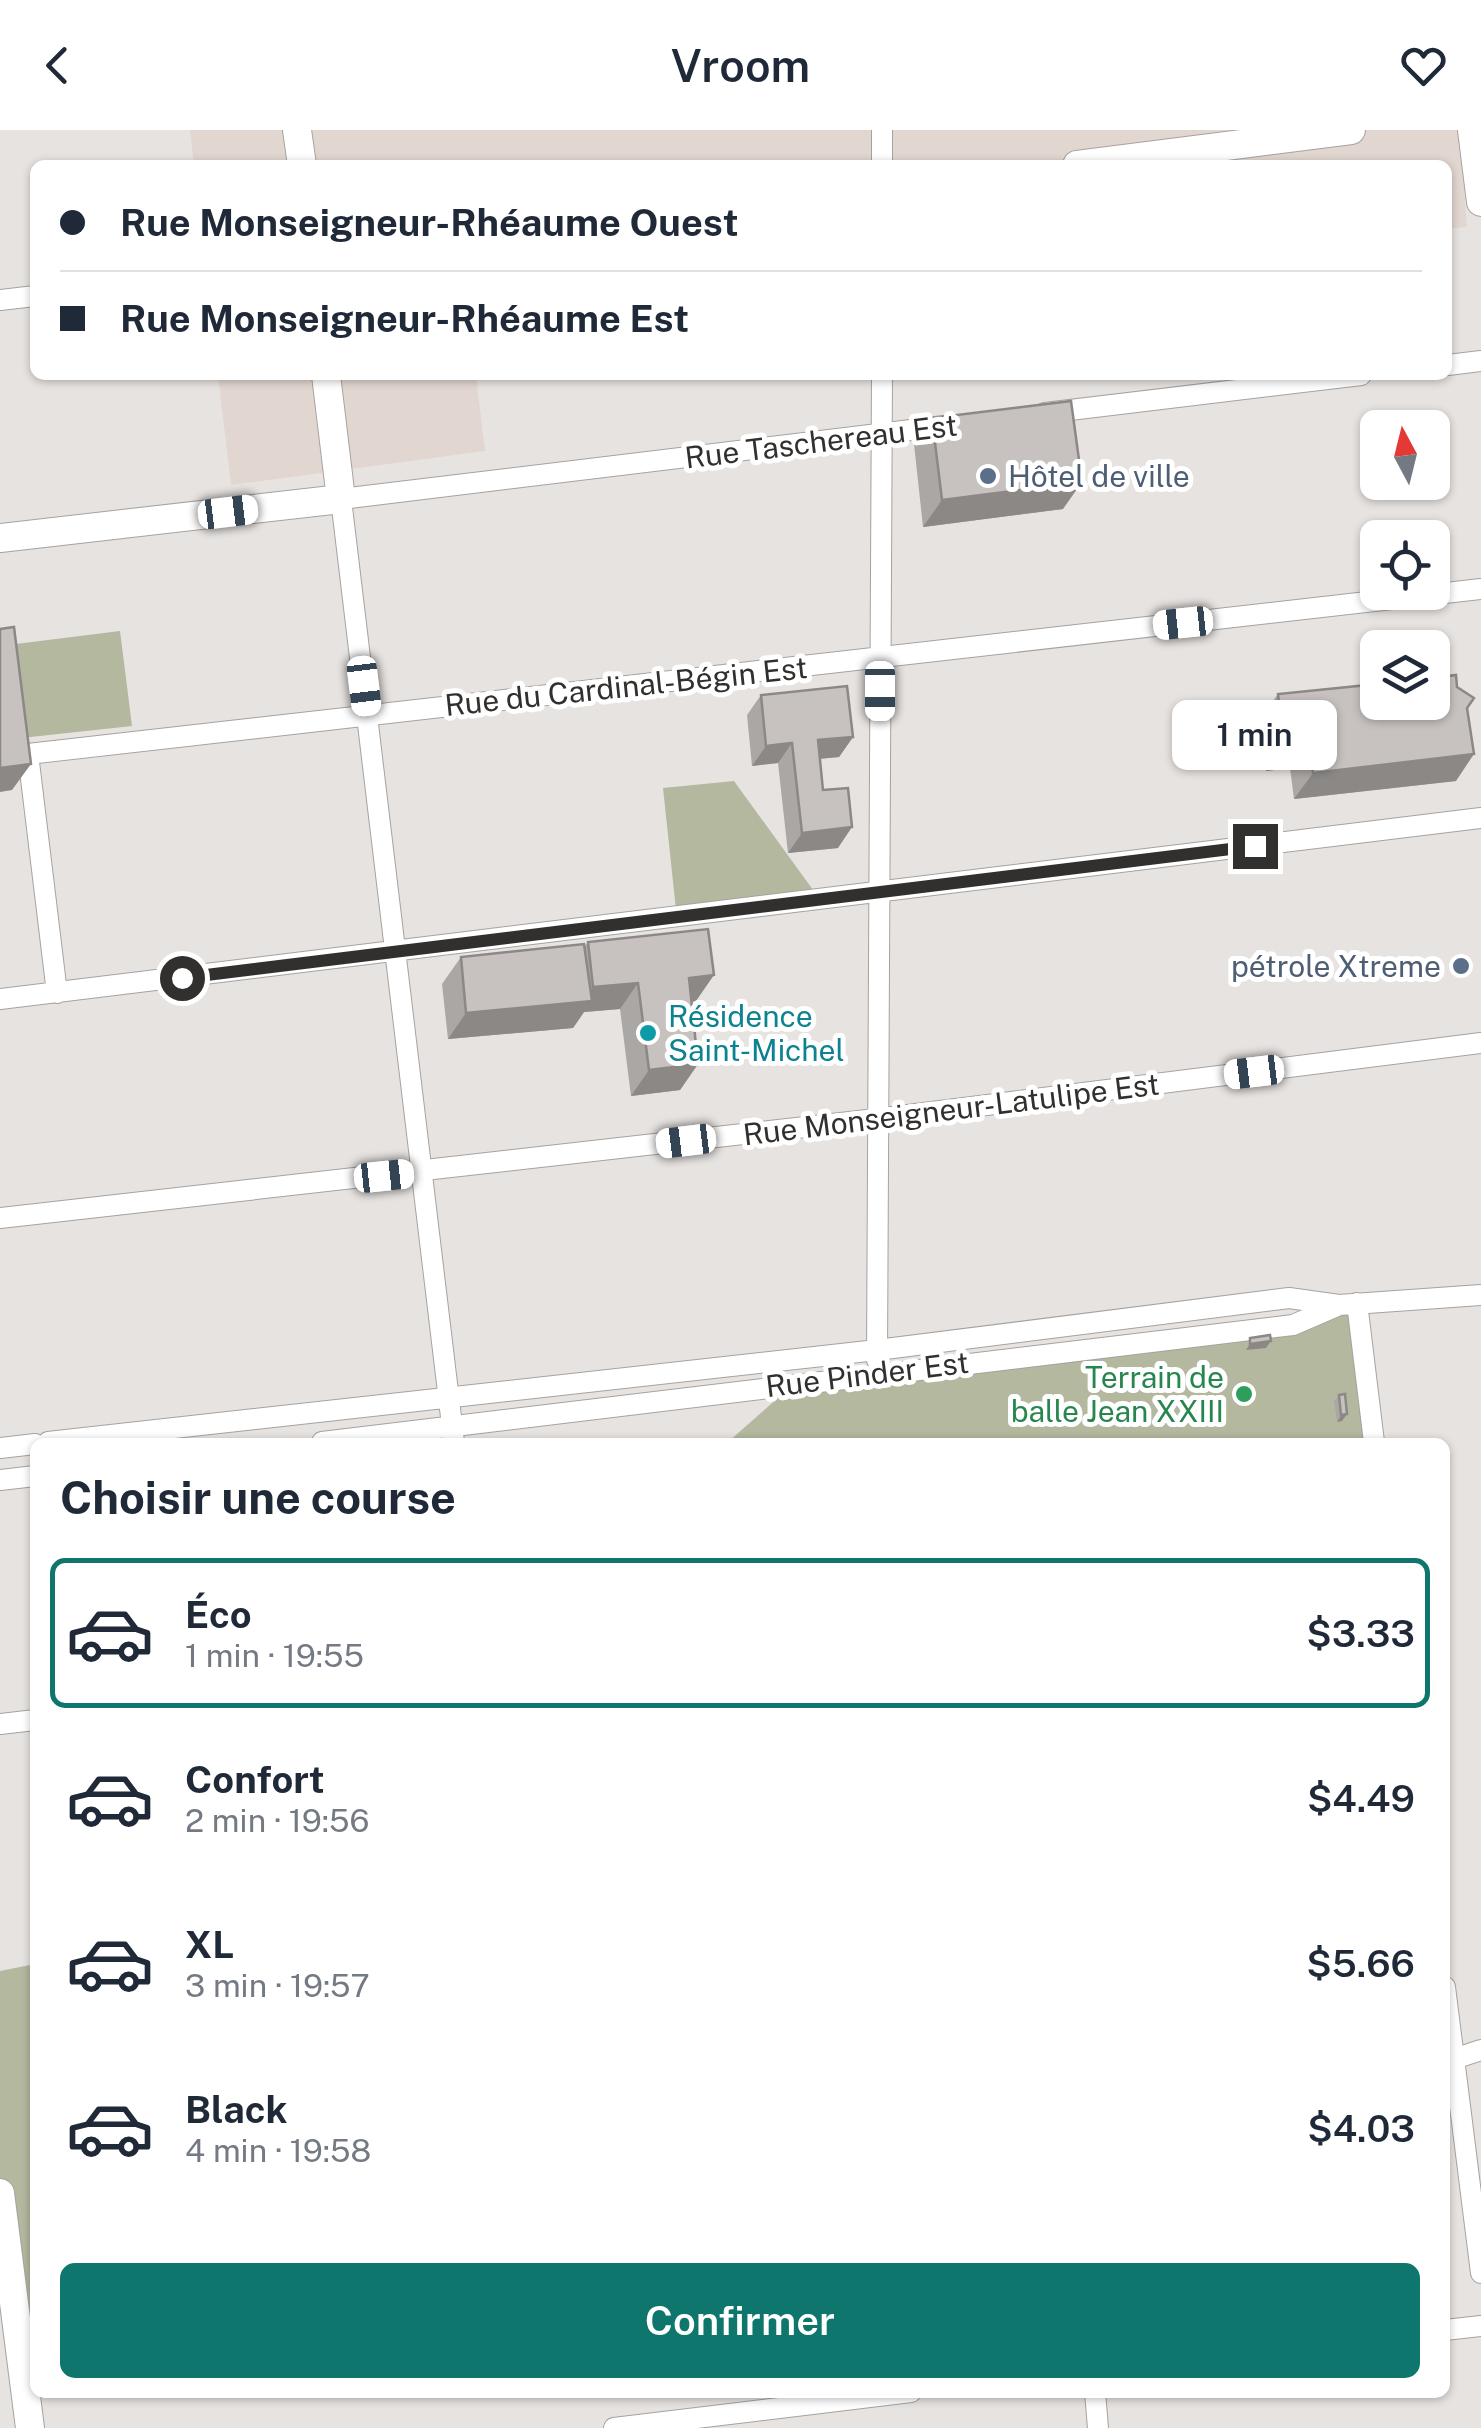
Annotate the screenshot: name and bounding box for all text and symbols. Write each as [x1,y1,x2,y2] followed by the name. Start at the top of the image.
[30,38,85,93] icon: back
[1396,38,1451,93] icon: heart
[671,39,810,92] text: Vroom
[120,200,739,245] text: Rue Monseigneur-Rhéaume Ouest
[120,296,689,341] text: Rue Monseigneur-Rhéaume Est
[683,406,959,476] street label: Rue Taschereau Est
[1360,410,1450,500] north arrow
[1360,410,1450,720] map controls
[1008,458,1190,494] place label: Hôtel de ville
[977,465,999,487] marker: Hôtel de ville
[196,493,260,531] car
[1360,520,1450,610] button: locate
[1152,605,1214,641] car
[1360,630,1450,720] button: layers
[443,649,809,723] street label: Rue du Cardinal-Bégin Est
[345,654,383,718] car
[865,661,895,721] car
[1172,701,1338,771] callout: 1 min
[1216,716,1293,753] text: 1 min
[1233,824,1278,869] route end
[1231,948,1441,984] place label: pétrole Xtreme
[1450,955,1472,977] marker: pétrole Xtreme
[160,956,205,1001] route start
[668,998,845,1068] place label: Résidence Saint-Michel
[637,1022,659,1044] marker: Résidence Saint-Michel
[1222,1053,1286,1091] car
[741,1066,1161,1152] street label: Rue Monseigneur-Latulipe Est
[654,1122,718,1160] car
[353,1158,415,1194] car
[763,1344,971,1404] street label: Rue Pinder Est
[1011,1359,1224,1429] place label: Terrain de balle Jean XXIII
[1233,1383,1255,1405] marker: Terrain de balle Jean XXIII
[60,1471,456,1524] text: Choisir une course
[65,1588,155,1678] icon: car
[185,1592,252,1637] text: Éco
[1306,1611,1415,1656] text: $3.33
[185,1637,364,1674] text: 1 min · 19:55
[65,1753,155,1843] icon: car
[185,1757,325,1802] text: Confort
[1307,1776,1415,1821] text: $4.49
[185,1802,369,1839] text: 2 min · 19:56
[65,1918,155,2008] icon: car
[185,1922,234,1967] text: XL
[1306,1941,1415,1986] text: $5.66
[185,1967,370,2004] text: 3 min · 19:57
[65,2083,155,2173] icon: car
[185,2087,288,2132] text: Black
[1307,2106,1415,2151] text: $4.03
[185,2132,371,2169] text: 4 min · 19:58
[60,2263,1420,2378] button: Confirmer

